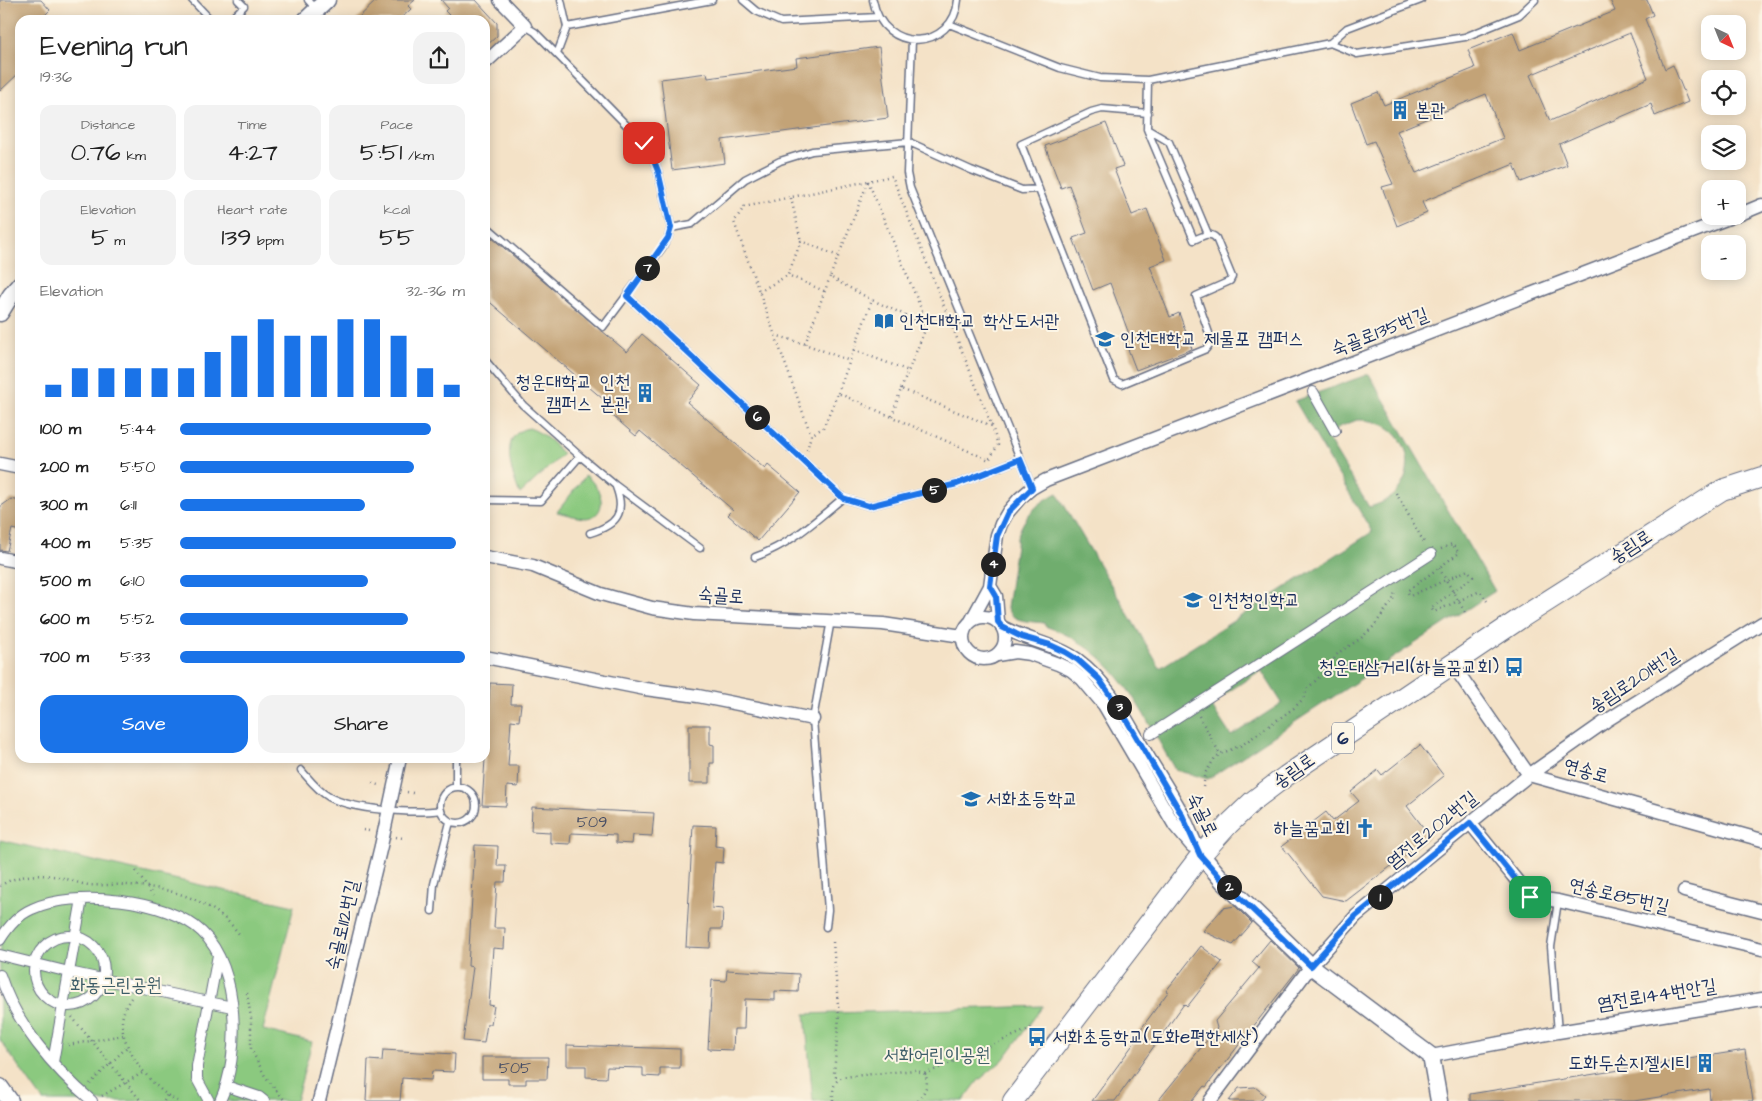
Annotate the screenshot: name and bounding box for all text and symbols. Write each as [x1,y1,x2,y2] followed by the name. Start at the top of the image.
[1701,15,1746,60] north arrow
[1701,15,1746,280] map controls
[40,27,188,66] text: Evening run
[413,32,465,84] button: share
[40,66,72,88] text: 19:36
[1701,70,1746,115] button: locate
[1415,97,1446,124] place label: 본관
[1389,99,1411,121] building icon: 본관
[81,115,135,135] text: Distance
[238,115,267,135] text: Time
[381,115,413,135] text: Pace
[623,122,665,164] pin
[1701,125,1746,170] button: layers
[630,129,658,157] icon: check
[70,135,121,170] text: 0.76
[227,135,278,170] text: 4:27
[360,135,402,170] text: 5:51
[121,146,146,166] text: km
[402,146,434,166] text: /km
[1701,180,1746,225] button: +
[81,200,136,220] text: Elevation
[217,200,288,220] text: Heart rate
[383,200,410,220] text: kcal
[91,220,109,255] text: 5
[221,220,251,255] text: 139
[379,220,415,255] text: 55
[109,231,125,251] text: m
[251,231,284,251] text: bpm
[1701,235,1746,280] button: −
[634,256,660,280] pin: 7
[643,258,652,278] text: 7
[40,280,103,302] text: Elevation
[406,280,465,302] text: 32–36 m
[1328,301,1432,363] street label: 숙골로135번길
[899,308,1060,335] place label: 인천대학교 학산도서관
[873,310,895,332] library icon: 인천대학교 학산도서관
[1120,326,1303,353] place label: 인천대학교 제물포 캠퍼스
[1094,328,1116,350] school or university icon: 인천대학교 제물포 캠퍼스
[515,369,630,418] place label: 청운대학교 인천 캠퍼스 본관
[634,382,656,404] building icon: 청운대학교 인천 캠퍼스 본관
[744,404,770,430] pin: 6
[753,407,762,427] text: 6
[40,418,81,440] text: 100 m
[120,418,156,440] text: 5:44
[40,456,88,478] text: 200 m
[120,456,155,478] text: 5:50
[922,478,946,502] pin: 5
[930,480,939,500] text: 5
[40,494,87,516] text: 300 m
[120,494,137,516] text: 6:11
[1604,523,1658,571] street label: 송림로
[40,532,90,554] text: 400 m
[120,532,153,554] text: 5:35
[980,552,1006,576] pin: 4
[989,554,998,574] text: 4
[40,570,90,592] text: 500 m
[120,570,145,592] text: 6:10
[697,581,745,611] street label: 숙골로
[1208,587,1300,614] place label: 인천청인학교
[1182,589,1204,611] school or university icon: 인천청인학교
[40,608,89,630] text: 600 m
[120,608,154,630] text: 5:52
[1584,642,1684,720] street label: 송림로201번길
[40,646,89,668] text: 700 m
[120,646,150,668] text: 5:33
[1318,654,1499,681] place label: 청운대삼거리(하늘꿈교회)
[1503,656,1525,678] bus stop icon: 청운대삼거리(하늘꿈교회)
[1106,694,1132,720] pin: 3
[40,695,248,753] button: Save
[258,695,465,753] button: Share
[1116,697,1123,717] text: 3
[1332,722,1354,754] road number: 6
[1267,747,1321,795] street label: 송림로
[1560,752,1612,790] street label: 연송로
[1381,785,1483,875] street label: 염전로202번길
[986,786,1078,813] place label: 서화초등학교
[960,788,982,810] school or university icon: 서화초등학교
[1180,788,1224,842] street label: 숙골로
[577,811,607,833] house number: 509
[1274,815,1350,842] place label: 하늘꿈교회
[1354,817,1376,839] church icon: 하늘꿈교회
[1566,871,1672,921] street label: 연송로85번길
[1216,874,1242,900] pin: 2
[1509,876,1551,918] pin
[319,877,367,973] street label: 숙골로112번길
[1225,877,1234,897] text: 2
[1516,883,1544,911] icon: arrive
[1368,884,1392,910] pin: 1
[1380,887,1381,907] text: 1
[70,972,162,999] park label: 화동근린공원
[1596,972,1718,1018] street label: 염전로144번안길
[1052,1024,1258,1051] place label: 서화초등학교(도화e편한세상)
[1026,1026,1048,1048] bus stop icon: 서화초등학교(도화e편한세상)
[883,1042,991,1069] park label: 서화어린이공원
[1568,1050,1690,1077] place label: 도화두손지젤시티
[1694,1052,1716,1074] building icon: 도화두손지젤시티
[499,1057,532,1079] house number: 505

